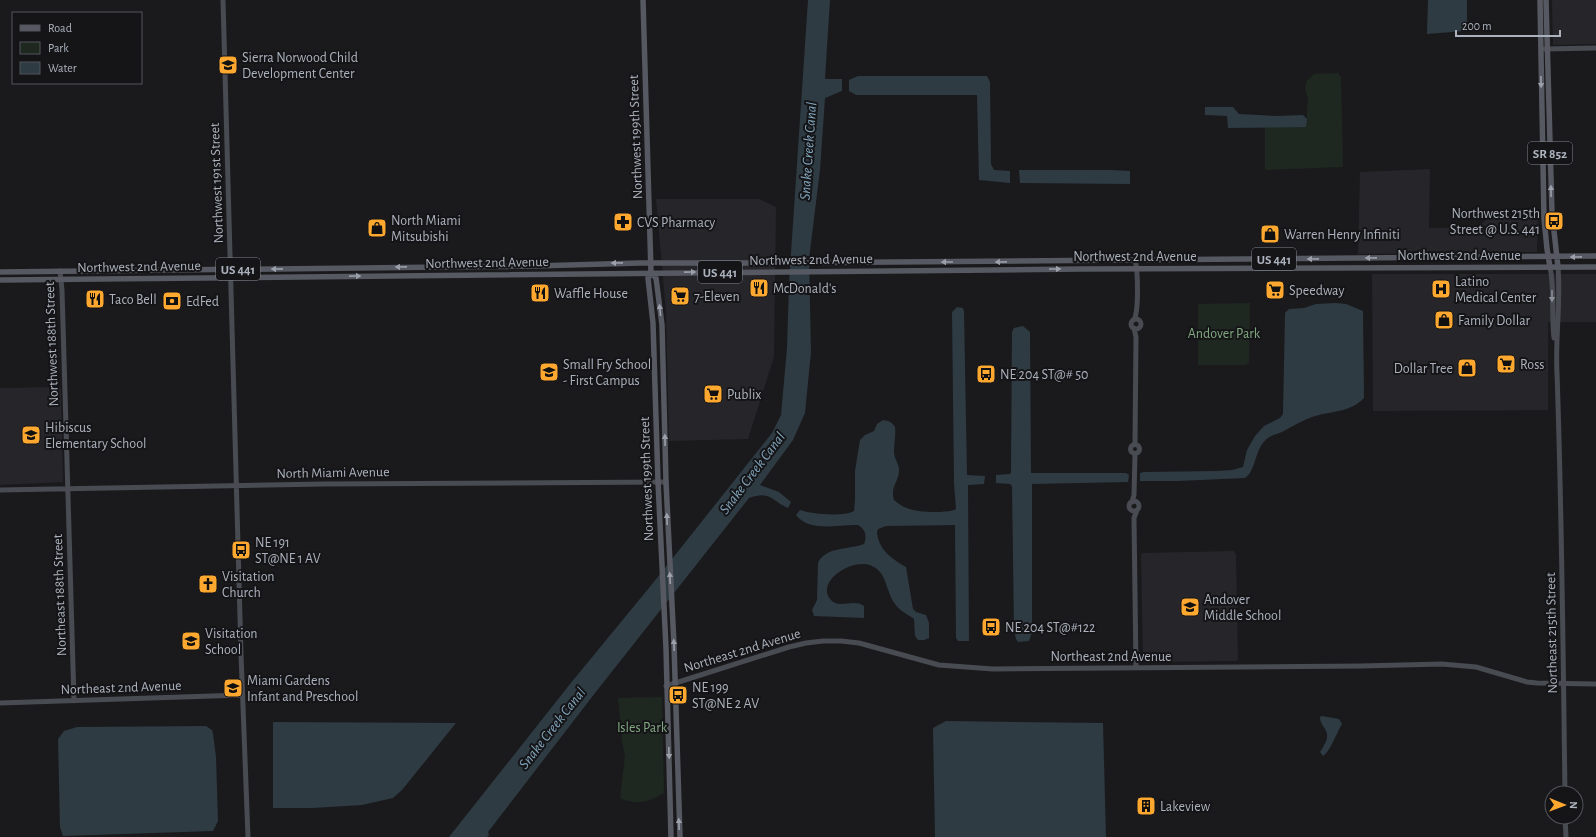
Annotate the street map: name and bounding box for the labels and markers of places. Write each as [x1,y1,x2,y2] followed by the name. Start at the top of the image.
[242,51,358,81] place label: Sierra Norwood Child Development Center
[217,54,239,76] school or university icon: Sierra Norwood Child Development Center
[1450,207,1540,237] place label: Northwest 215th Street @ U.S. 441
[1543,210,1565,232] bus stop icon: Northwest 215th Street @ U.S. 441
[612,211,634,233] pharmacy icon: CVS Pharmacy
[391,214,461,244] place label: North Miami Mitsubishi
[637,216,715,230] place label: CVS Pharmacy
[366,217,388,239] shop icon: North Miami Mitsubishi
[1259,223,1281,245] shop icon: Warren Henry Infiniti
[1284,228,1400,242] place label: Warren Henry Infiniti
[1455,275,1537,305] place label: Latino Medical Center
[748,277,770,299] restaurant icon: McDonald's
[1430,278,1452,300] hospital icon: Latino Medical Center
[1264,279,1286,301] supermarket icon: Speedway
[529,282,551,304] restaurant icon: Waffle House
[773,282,836,296] place label: McDonald's
[1289,284,1344,298] place label: Speedway
[669,285,691,307] supermarket icon: 7-Eleven
[554,287,628,301] place label: Waffle House
[84,288,106,310] restaurant icon: Taco Bell
[161,290,183,312] bank icon: EdFed
[694,290,740,304] place label: 7-Eleven
[109,293,157,307] place label: Taco Bell
[186,295,219,309] place label: EdFed
[1433,309,1455,331] shop icon: Family Dollar
[1458,314,1530,328] place label: Family Dollar
[1495,353,1517,375] supermarket icon: Ross
[1456,357,1478,379] shop icon: Dollar Tree
[563,358,651,388] place label: Small Fry School - First Campus
[1520,358,1545,372] place label: Ross
[538,361,560,383] school or university icon: Small Fry School - First Campus
[1394,362,1453,376] place label: Dollar Tree
[975,363,997,385] bus stop icon: NE 204 ST@# 50
[1000,368,1088,382] place label: NE 204 ST@# 50
[702,383,724,405] supermarket icon: Publix
[727,388,761,402] place label: Publix
[45,421,147,451] place label: Hibiscus Elementary School
[20,424,42,446] school or university icon: Hibiscus Elementary School
[255,536,321,566] place label: NE 191 ST@NE 1 AV
[230,539,252,561] bus stop icon: NE 191 ST@NE 1 AV
[222,570,275,600] place label: Visitation Church
[197,573,219,595] church icon: Visitation Church
[1204,593,1281,623] place label: Andover Middle School
[1179,596,1201,618] school or university icon: Andover Middle School
[980,616,1002,638] bus stop icon: NE 204 ST@#122
[1005,621,1095,635] place label: NE 204 ST@#122
[205,627,258,657] place label: Visitation School
[180,630,202,652] school or university icon: Visitation School
[247,674,358,704] place label: Miami Gardens Infant and Preschool
[222,677,244,699] school or university icon: Miami Gardens Infant and Preschool
[692,681,759,711] place label: NE 199 ST@NE 2 AV
[667,684,689,706] bus stop icon: NE 199 ST@NE 2 AV
[1135,795,1157,817] building icon: Lakeview
[1160,800,1211,814] place label: Lakeview

